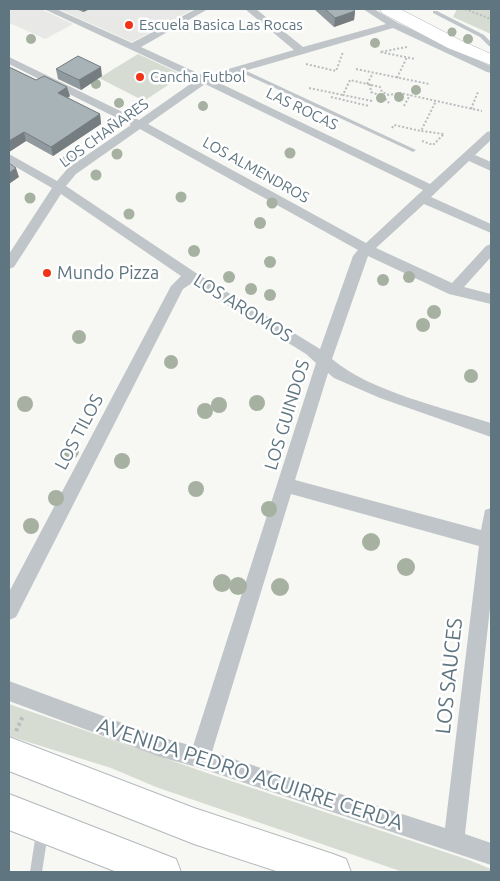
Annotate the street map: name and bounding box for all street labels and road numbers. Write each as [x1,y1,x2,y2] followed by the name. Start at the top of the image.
[264,84,341,133] street label: LAS ROCAS
[56,95,152,171] street label: LOS CHAÑARES
[200,133,313,206] street label: LOS ALMENDROS
[191,269,296,345] street label: LOS AROMOS
[260,357,312,472] street label: LOS GUINDOS
[50,390,106,473] street label: LOS TILOS
[430,617,466,735] street label: LOS SAUCES
[94,712,407,834] street label: AVENIDA PEDRO AGUIRRE CERDA

